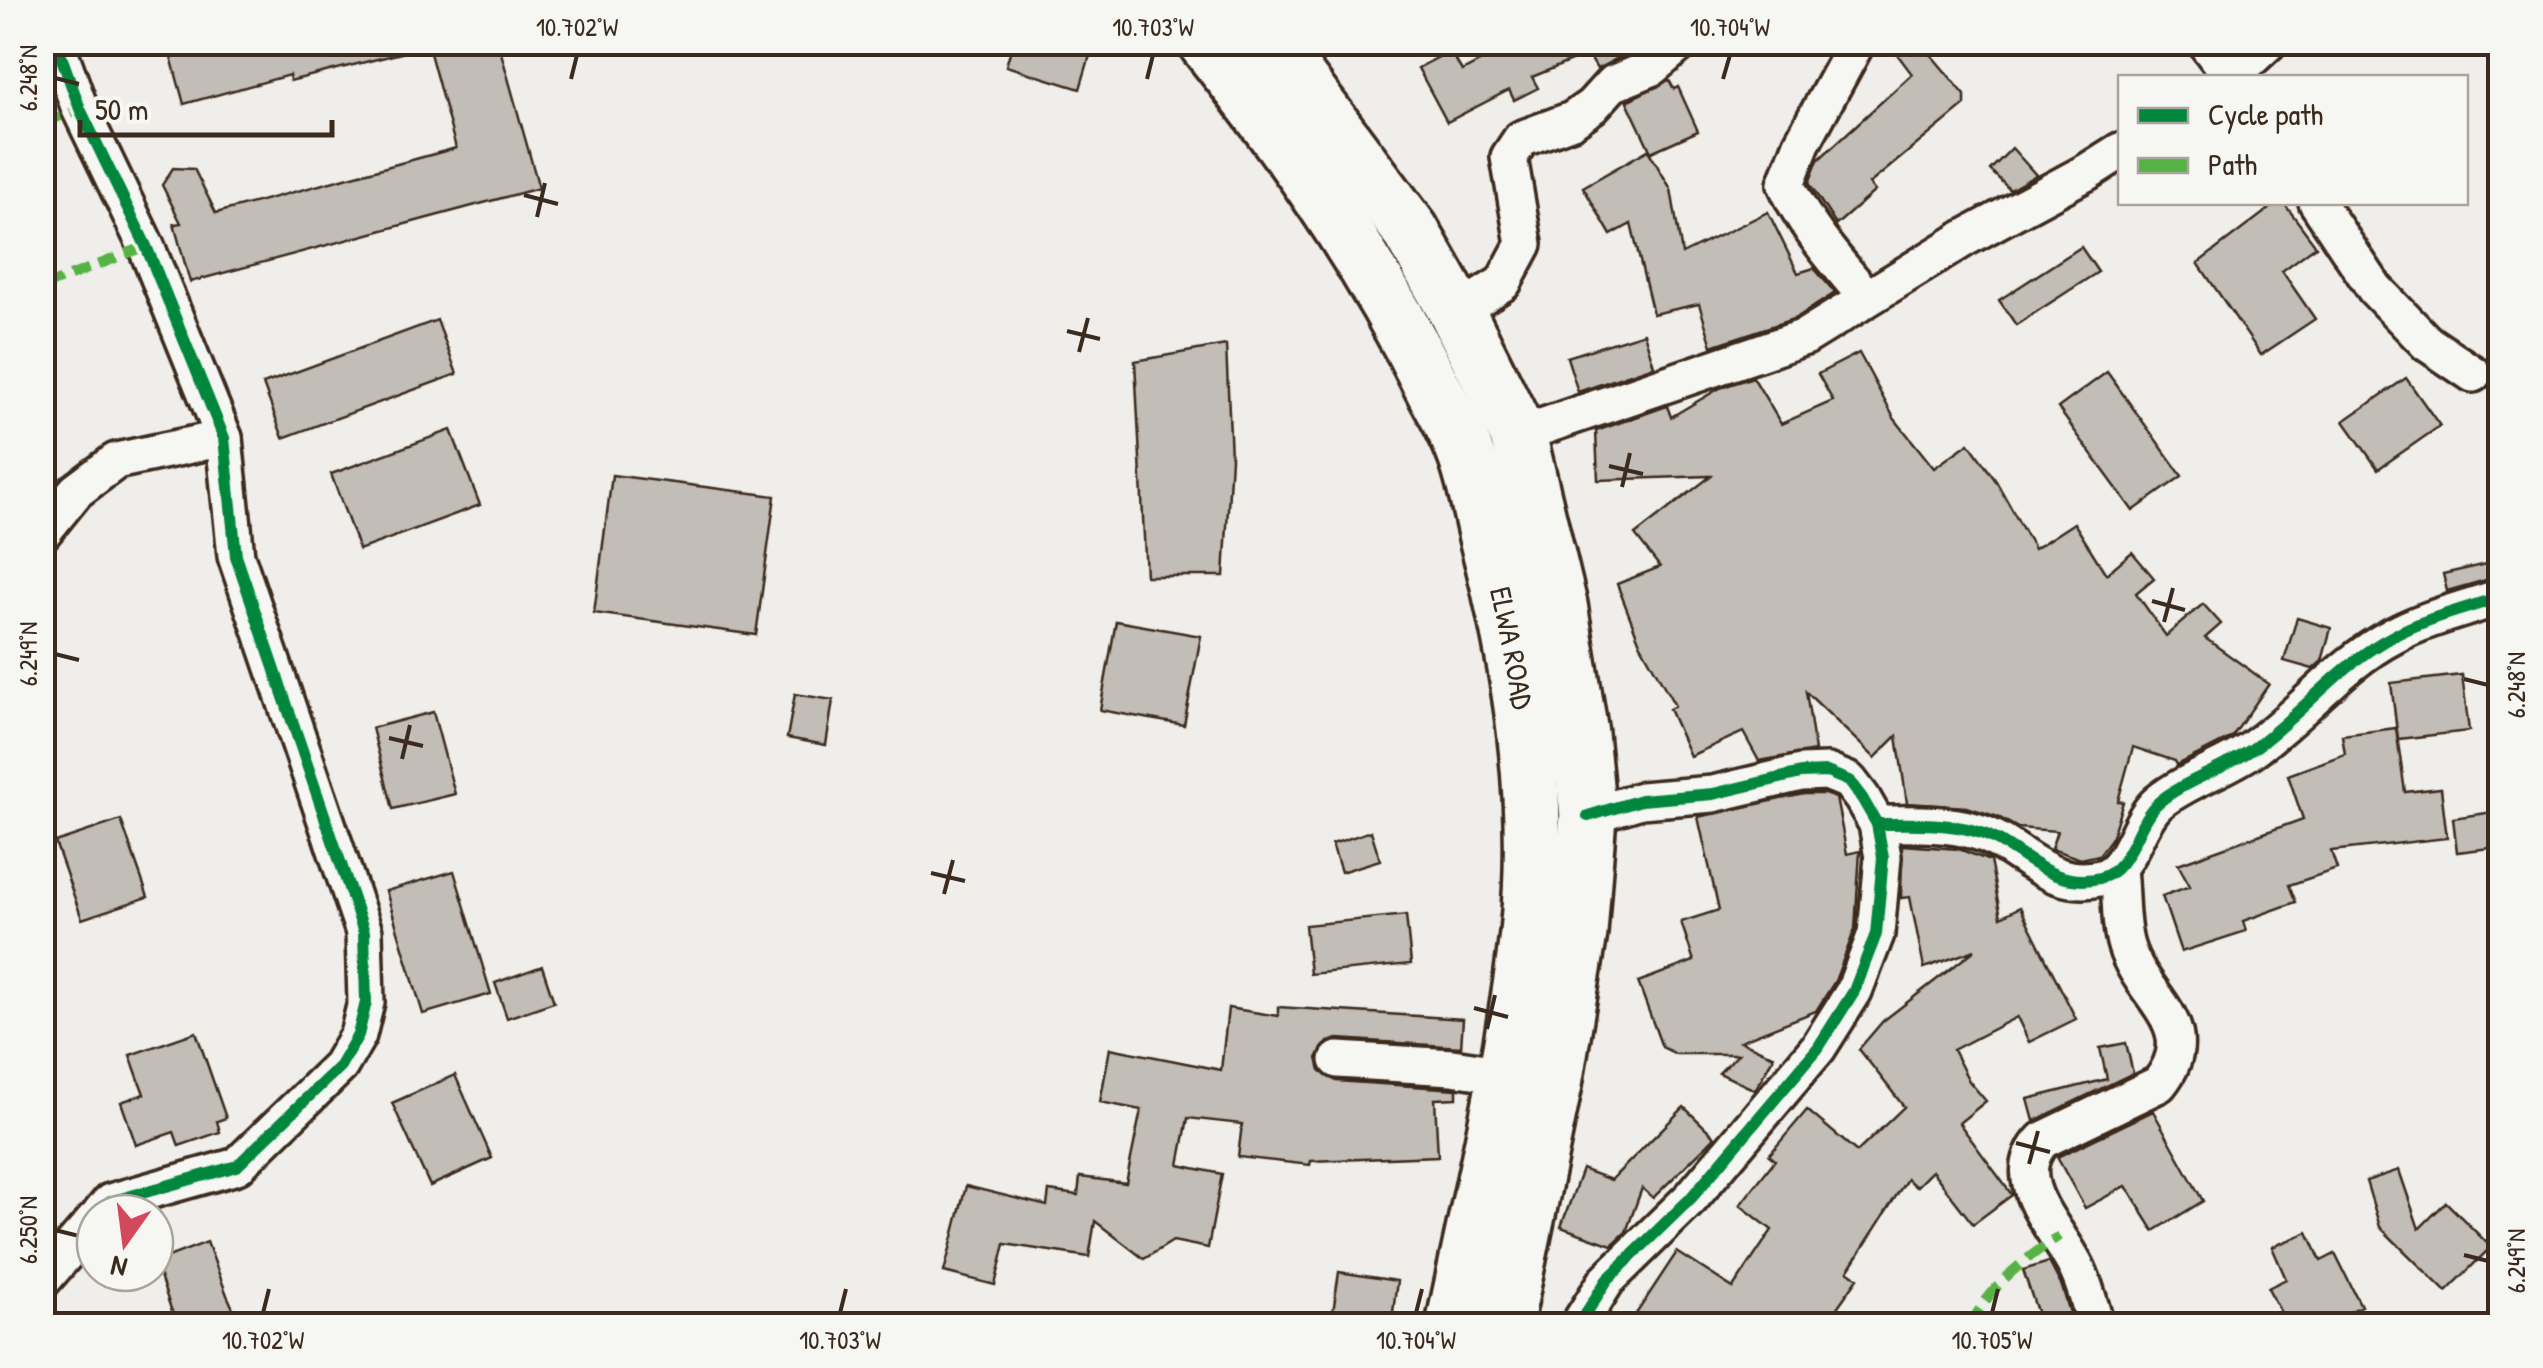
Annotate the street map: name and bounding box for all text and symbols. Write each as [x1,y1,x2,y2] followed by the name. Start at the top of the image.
[536,10,619,44] text: 10.702°W
[1112,10,1194,44] text: 10.703°W
[1690,10,1770,44] text: 10.704°W
[11,45,45,111] text: 6.248°N
[80,75,332,137] scale bar
[2118,75,2468,205] legend
[95,89,148,129] text: 50 m
[2208,94,2323,134] text: Cycle path
[2208,144,2257,184] text: Path
[1481,583,1543,713] street label: ELWA ROAD
[11,622,45,686] text: 6.249°N
[2499,652,2533,718] text: 6.248°N
[75,1193,175,1293] north arrow
[11,1196,45,1264] text: 6.250°N
[2499,1229,2533,1293] text: 6.249°N
[107,1247,131,1287] text: N
[222,1323,305,1357] text: 10.702°W
[799,1323,881,1357] text: 10.703°W
[1376,1323,1456,1357] text: 10.704°W
[1952,1323,2033,1357] text: 10.705°W

